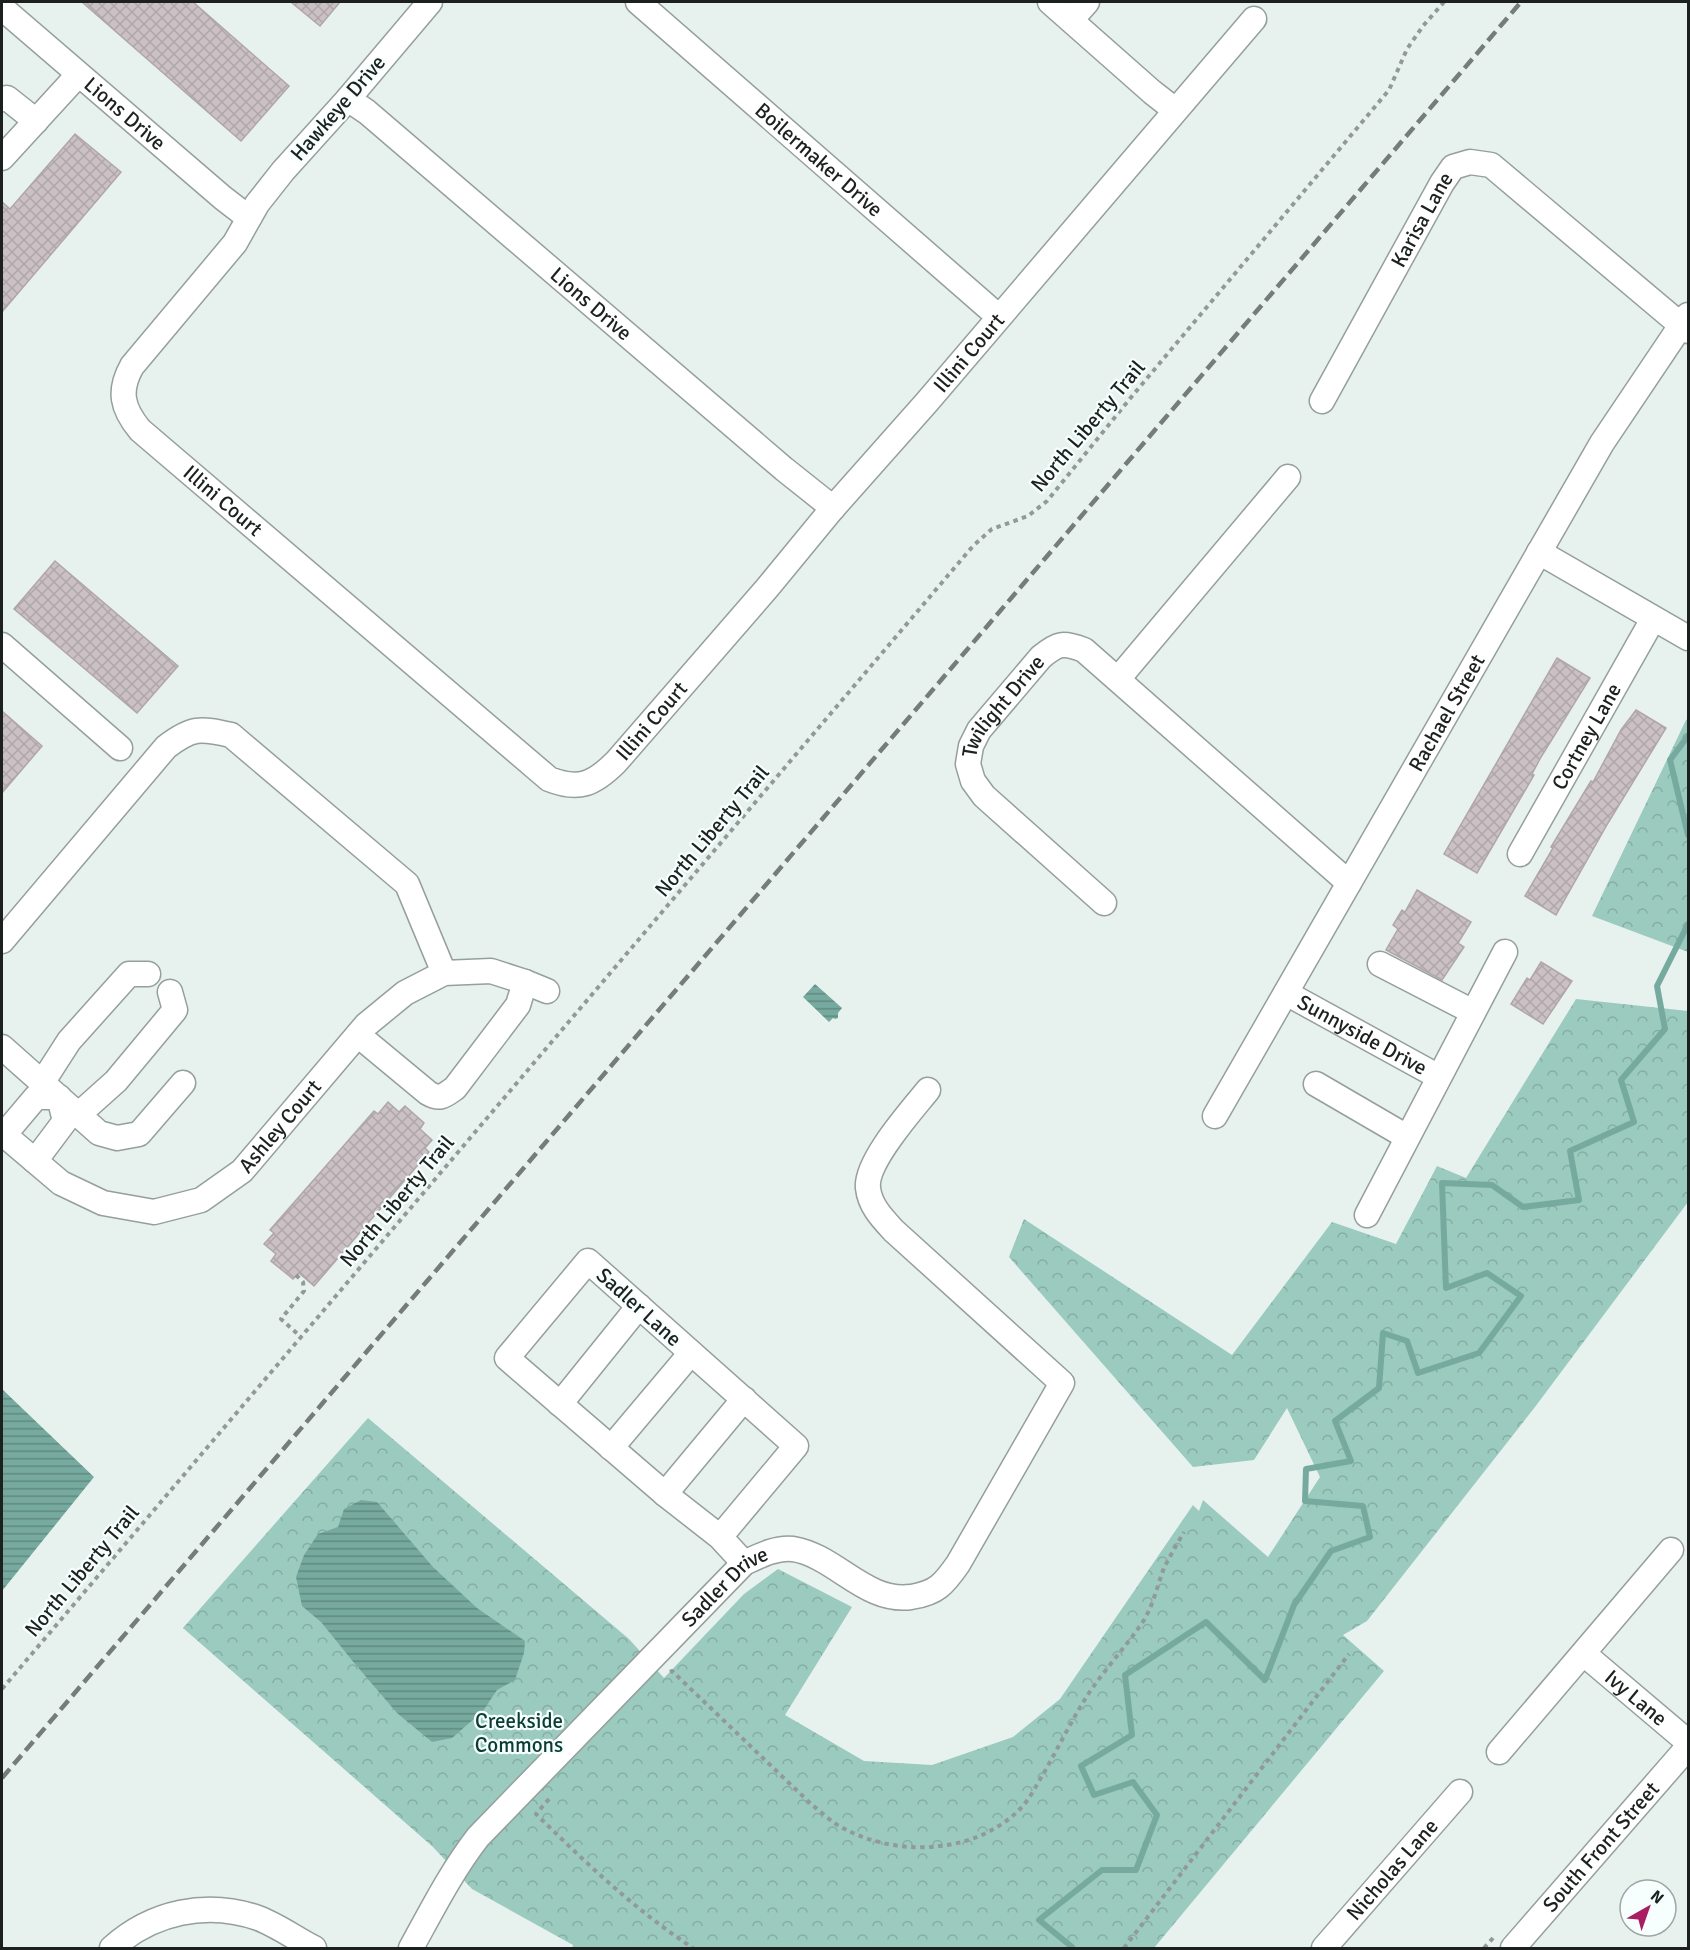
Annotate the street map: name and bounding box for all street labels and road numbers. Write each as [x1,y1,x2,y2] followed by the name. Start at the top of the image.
[285,50,391,166] street label: Hawkeye Drive
[79,71,171,156] street label: Lions Drive
[750,97,888,223] street label: Boilermaker Drive
[1385,167,1459,272] street label: Karisa Lane
[545,262,637,346] street label: Lions Drive
[928,308,1010,398] street label: Illini Court
[1025,355,1151,497] street label: North Liberty Trail
[178,460,268,542] street label: Illini Court
[956,650,1050,759] street label: Twilight Drive
[1403,650,1491,776] street label: Rachael Street
[610,676,693,766] street label: Illini Court
[1546,679,1627,795] street label: Cortney Lane
[649,760,775,902] street label: North Liberty Trail
[1293,989,1432,1081] street label: Sunnyside Drive
[233,1074,327,1178] street label: Ashley Court
[334,1130,460,1272] street label: North Liberty Trail
[591,1262,687,1352] street label: Sadler Lane
[19,1500,145,1642] street label: North Liberty Trail
[676,1541,772,1633] street label: Sadler Drive
[1599,1664,1672,1732] street label: Ivy Lane
[1537,1776,1665,1918] street label: South Front Street
[1341,1813,1444,1926] street label: Nicholas Lane

